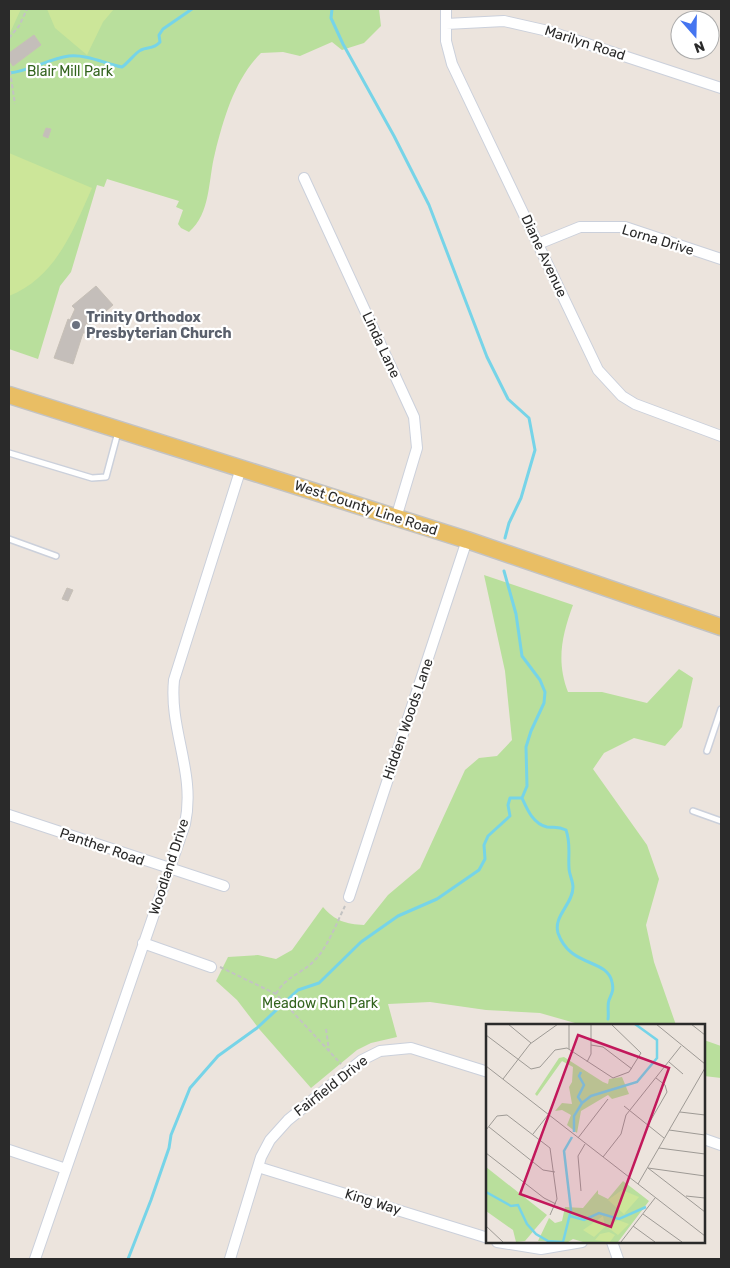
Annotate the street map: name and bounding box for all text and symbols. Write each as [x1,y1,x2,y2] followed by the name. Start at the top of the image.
[670,10,720,60] north arrow
[543,22,627,64] street label: Marilyn Road
[692,37,707,56] text: N
[27,63,114,80] park label: Blair Mill Park
[517,212,571,300] street label: Diane Avenue
[620,221,696,259] street label: Lorna Drive
[86,309,232,342] place label: Trinity Orthodox Presbyterian Church
[358,309,404,381] street label: Linda Lane
[70,319,82,331] marker: Trinity Orthodox Presbyterian Church
[292,477,440,539] street label: West County Line Road
[379,656,437,782] street label: Hidden Woods Lane
[145,816,193,917] street label: Woodland Drive
[57,825,147,869] street label: Panther Road
[262,995,379,1012] park label: Meadow Run Park
[486,1024,705,1243] inset map
[291,1052,371,1120] street label: Fairfield Drive
[343,1185,403,1219] street label: King Way

